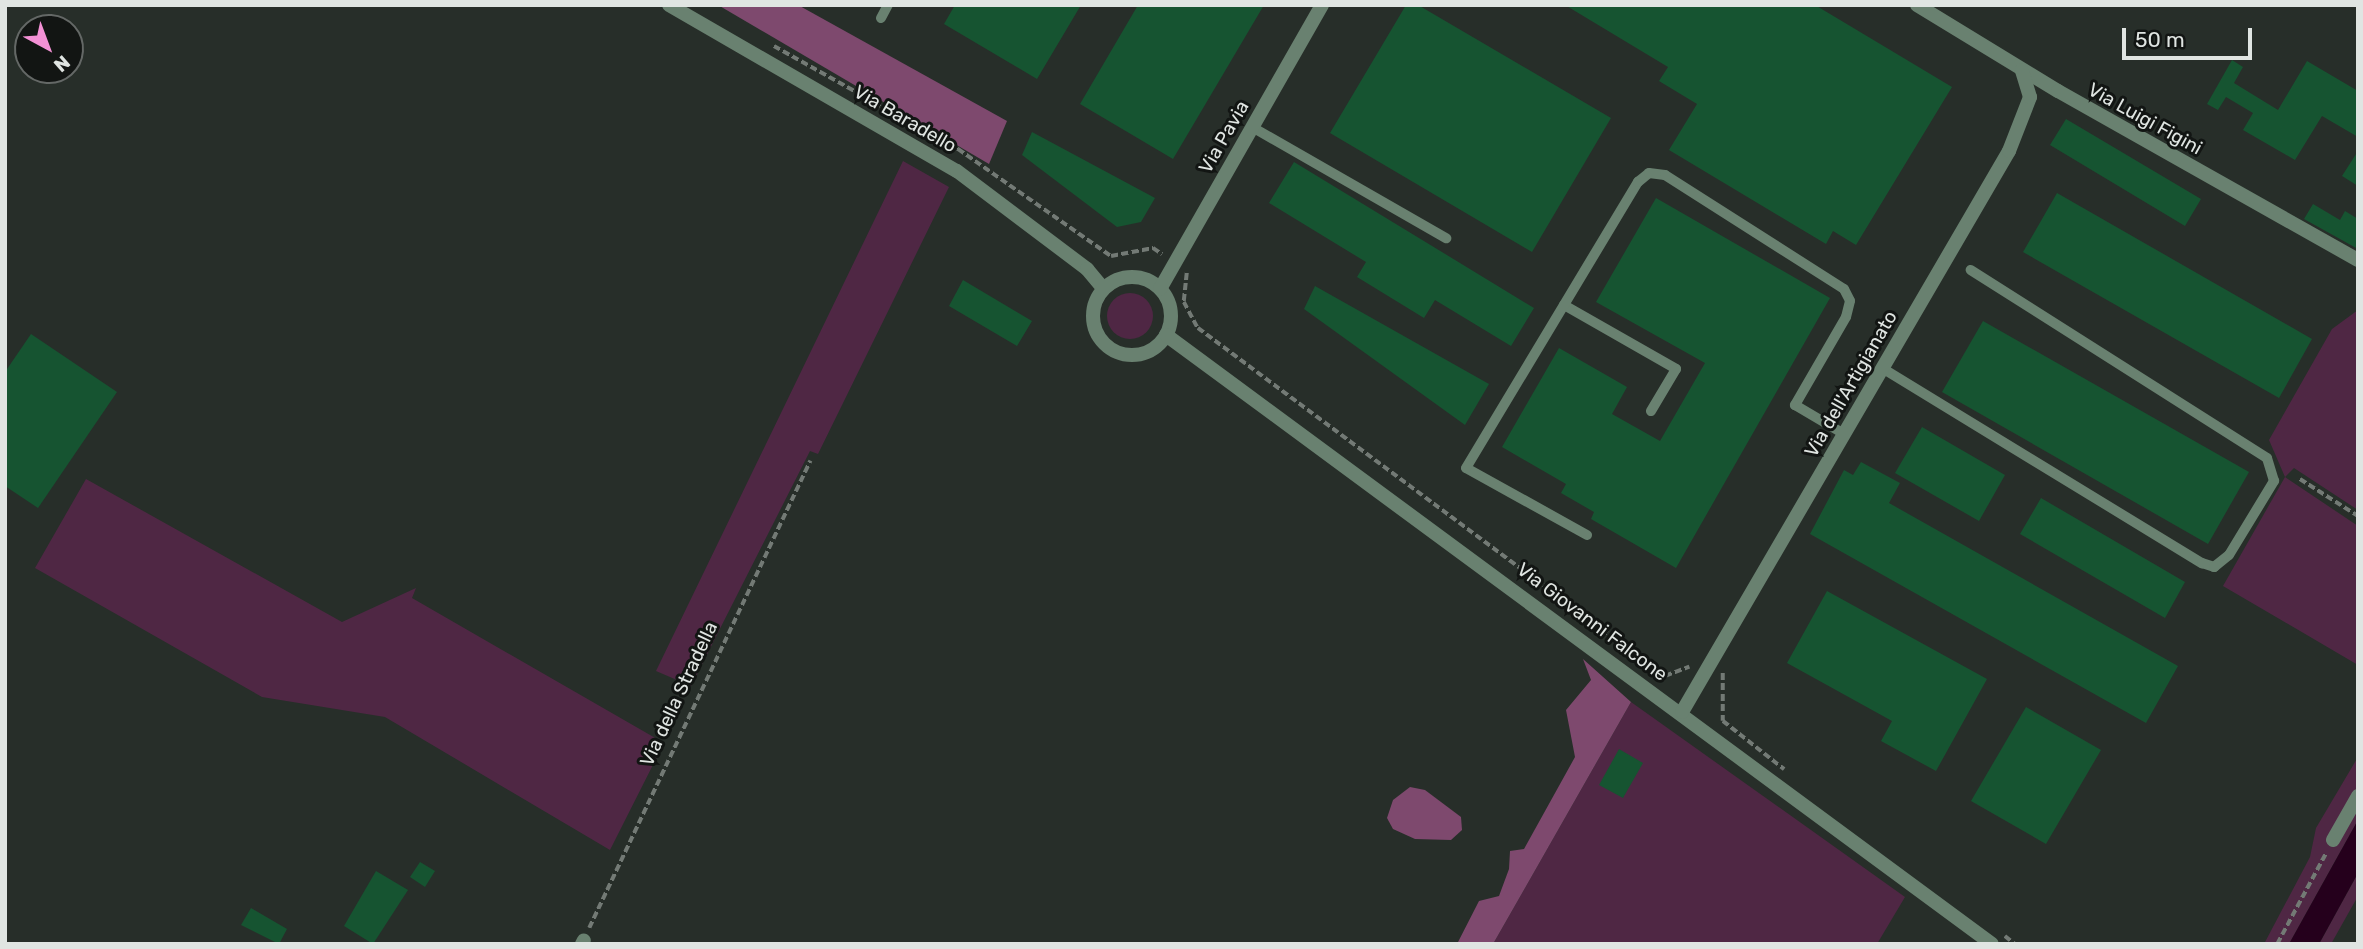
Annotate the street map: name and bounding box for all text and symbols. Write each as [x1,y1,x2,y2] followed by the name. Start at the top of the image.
[14,14,84,84] north arrow
[2125,14,2254,58] scale bar
[2135,27,2185,52] text: 50 m
[49,51,75,77] text: N
[2084,78,2206,160] street label: Via Luigi Figini
[850,80,960,158] street label: Via Baradello
[1194,97,1254,177] street label: Via Pavia
[1800,307,1902,461] street label: Via dell'Artigianato
[1512,558,1672,686] street label: Via Giovanni Falcone
[636,618,722,770] street label: Via della Stradella

